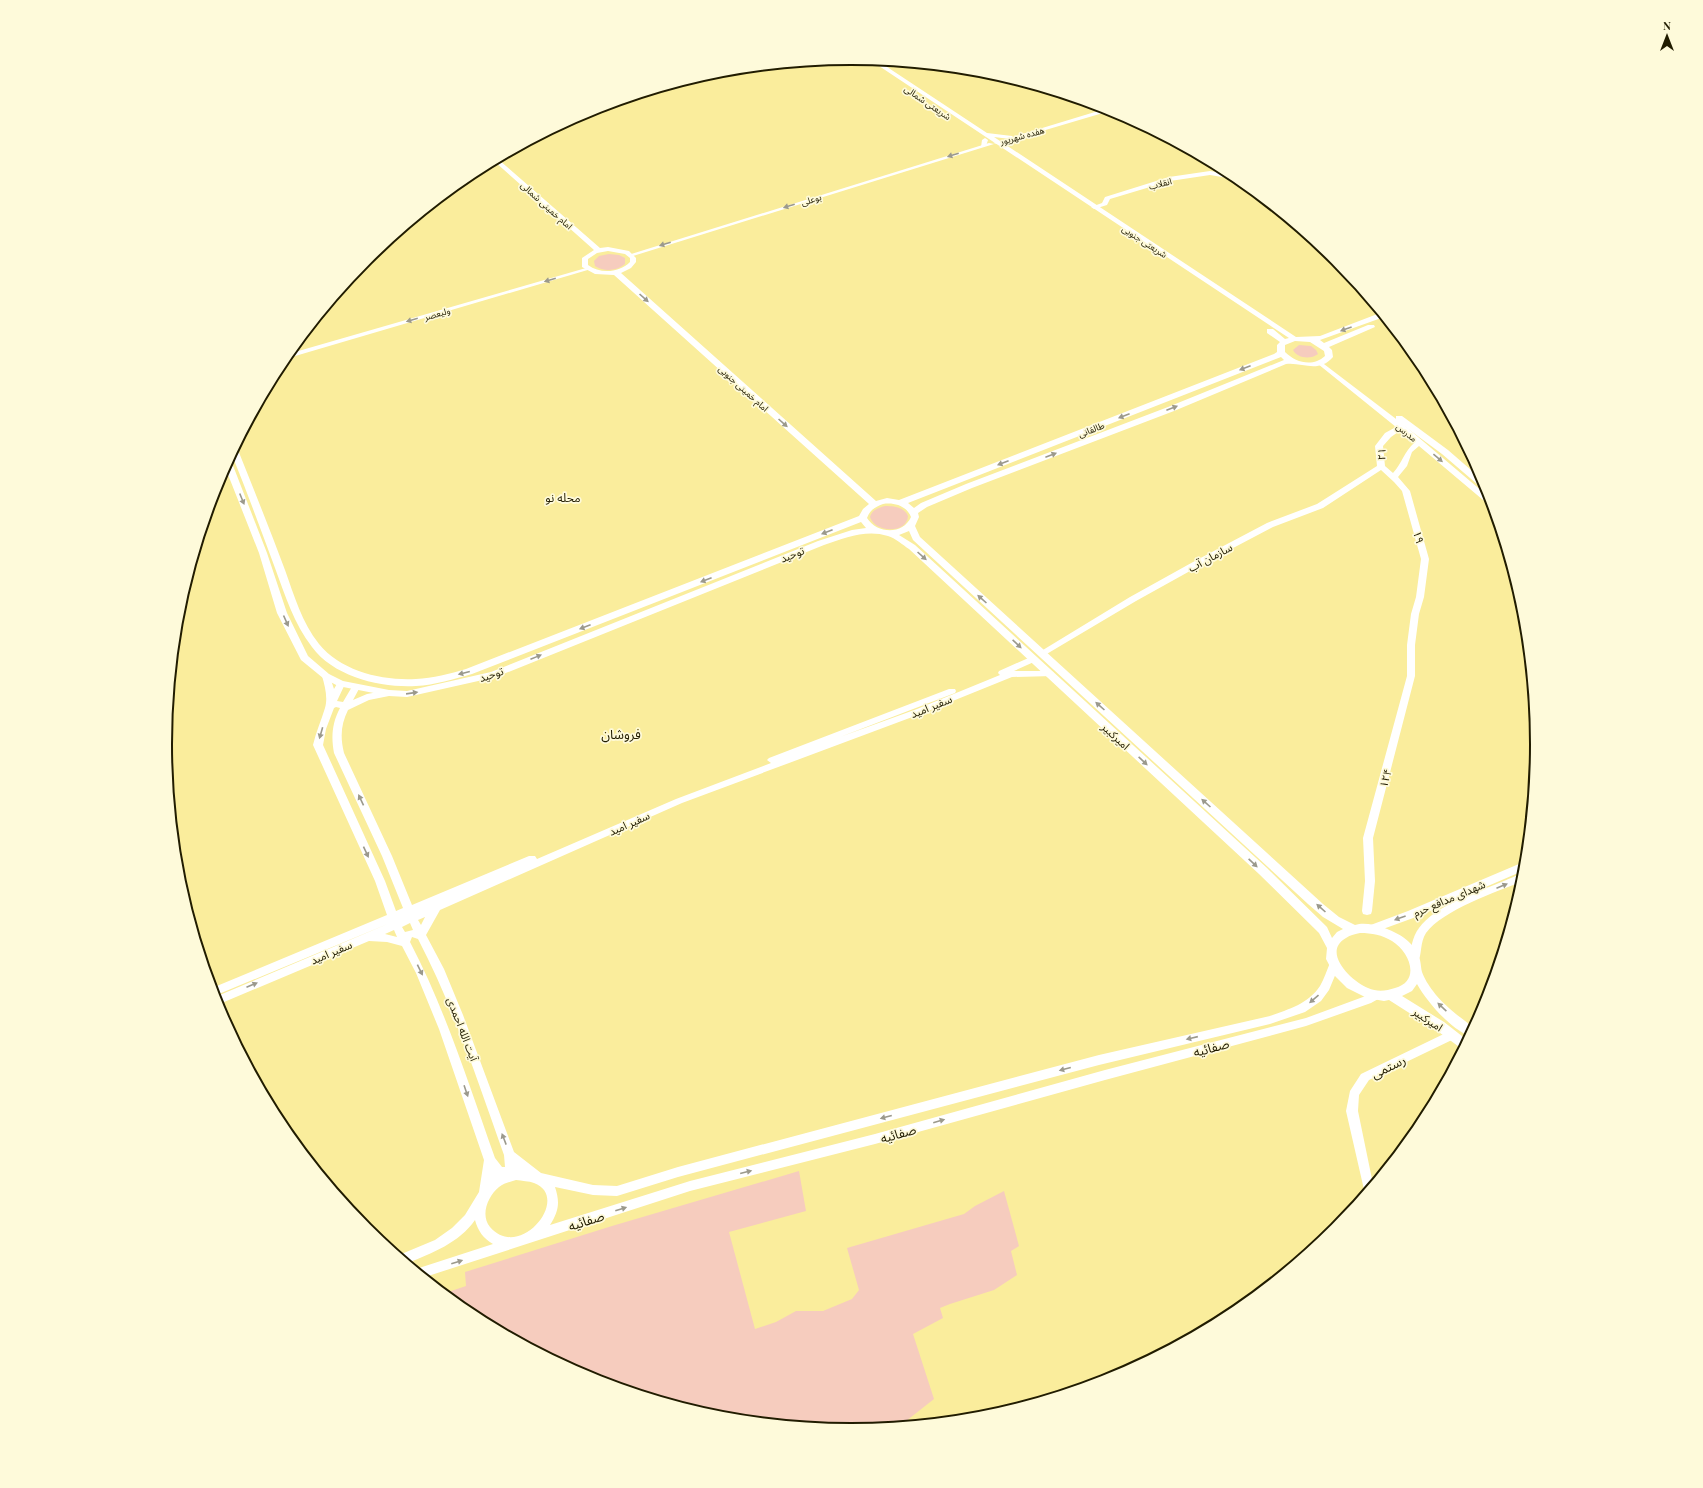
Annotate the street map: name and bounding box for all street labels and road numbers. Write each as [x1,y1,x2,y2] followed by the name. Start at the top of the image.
[902,82,954,123] street label: شریعتی شمالی
[998,123,1046,148] street label: هفده شهریور
[1147,174,1173,192] street label: انقلاب
[517,179,575,233] street label: امام خمینی شمالی
[799,190,823,209] street label: بوعلی
[1120,222,1170,261] street label: شریعتی جنوبی
[422,304,452,324] street label: ولیعصر
[715,362,772,415] street label: امام خمینی جنوبی
[1076,419,1106,439] street label: طالقانی
[1393,420,1420,445] street label: مدرس
[1373,447,1389,461] street label: ۲۱
[1410,529,1428,545] street label: ۱۹
[1185,539,1235,575] street label: سازمان آب
[778,542,806,566] street label: توحید
[477,663,505,685] street label: توحید
[908,691,954,721] street label: سفیر امید
[1098,719,1133,753] street label: امیرکبیر
[1375,767,1395,789] street label: ۱۲۴
[606,807,652,839] street label: سفیر امید
[1411,876,1488,921] street label: شهدای مدافع حرم
[308,936,354,967] street label: سفیر امید
[444,995,482,1064] street label: آیت الله احمدی
[1409,1003,1446,1034] street label: امیرکبیر
[1191,1034,1231,1060] street label: صفائیه
[1368,1050,1409,1083] street label: رستمی
[878,1120,918,1146] street label: صفائیه
[566,1206,606,1234] street label: صفائیه

